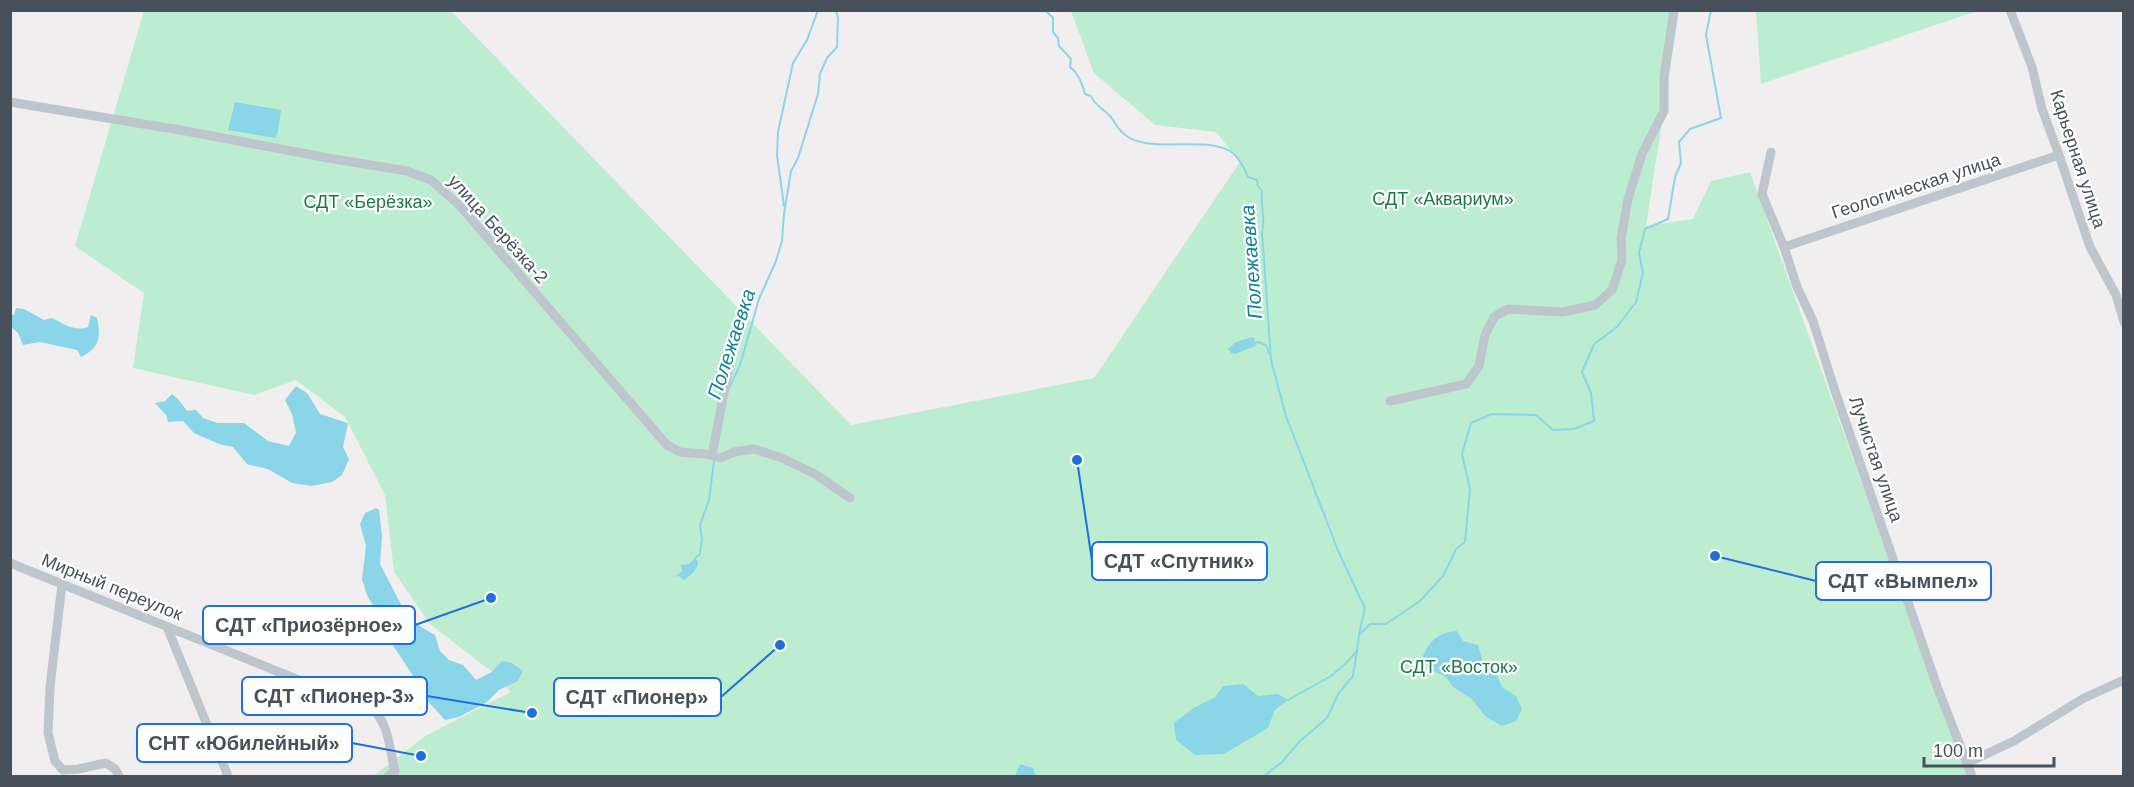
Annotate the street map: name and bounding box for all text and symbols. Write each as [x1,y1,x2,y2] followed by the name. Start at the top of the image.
[2046,87,2110,232] street label: Карьерная улица
[1829,149,2004,223] street label: Геологическая улица
[444,171,552,287] street label: улица Берёзка-2
[1372,189,1514,209] park label: СДТ «Аквариум»
[303,192,433,212] park label: СДТ «Берёзка»
[1236,204,1266,320] water label: Полежаевка
[703,286,759,402] water label: Полежаевка
[1845,393,1907,525] street label: Лучистая улица
[1092,542,1267,580] callout: СДТ «Спутник»
[39,550,185,624] street label: Мирный переулок
[1104,550,1254,572] text: СДТ «Спутник»
[1816,562,1991,600] callout: СДТ «Вымпел»
[1828,570,1978,592] text: СДТ «Вымпел»
[203,606,415,644] callout: СДТ «Приозёрное»
[215,614,403,636] text: СДТ «Приозёрное»
[1400,657,1518,677] park label: СДТ «Восток»
[242,677,427,715] callout: СДТ «Пионер-3»
[554,678,721,716] callout: СДТ «Пионер»
[254,685,414,707] text: СДТ «Пионер-3»
[566,686,708,708] text: СДТ «Пионер»
[137,724,352,762] callout: СНТ «Юбилейный»
[1924,730,2054,768] scale bar
[148,732,340,754] text: СНТ «Юбилейный»
[1933,741,1983,761] text: 100 m

